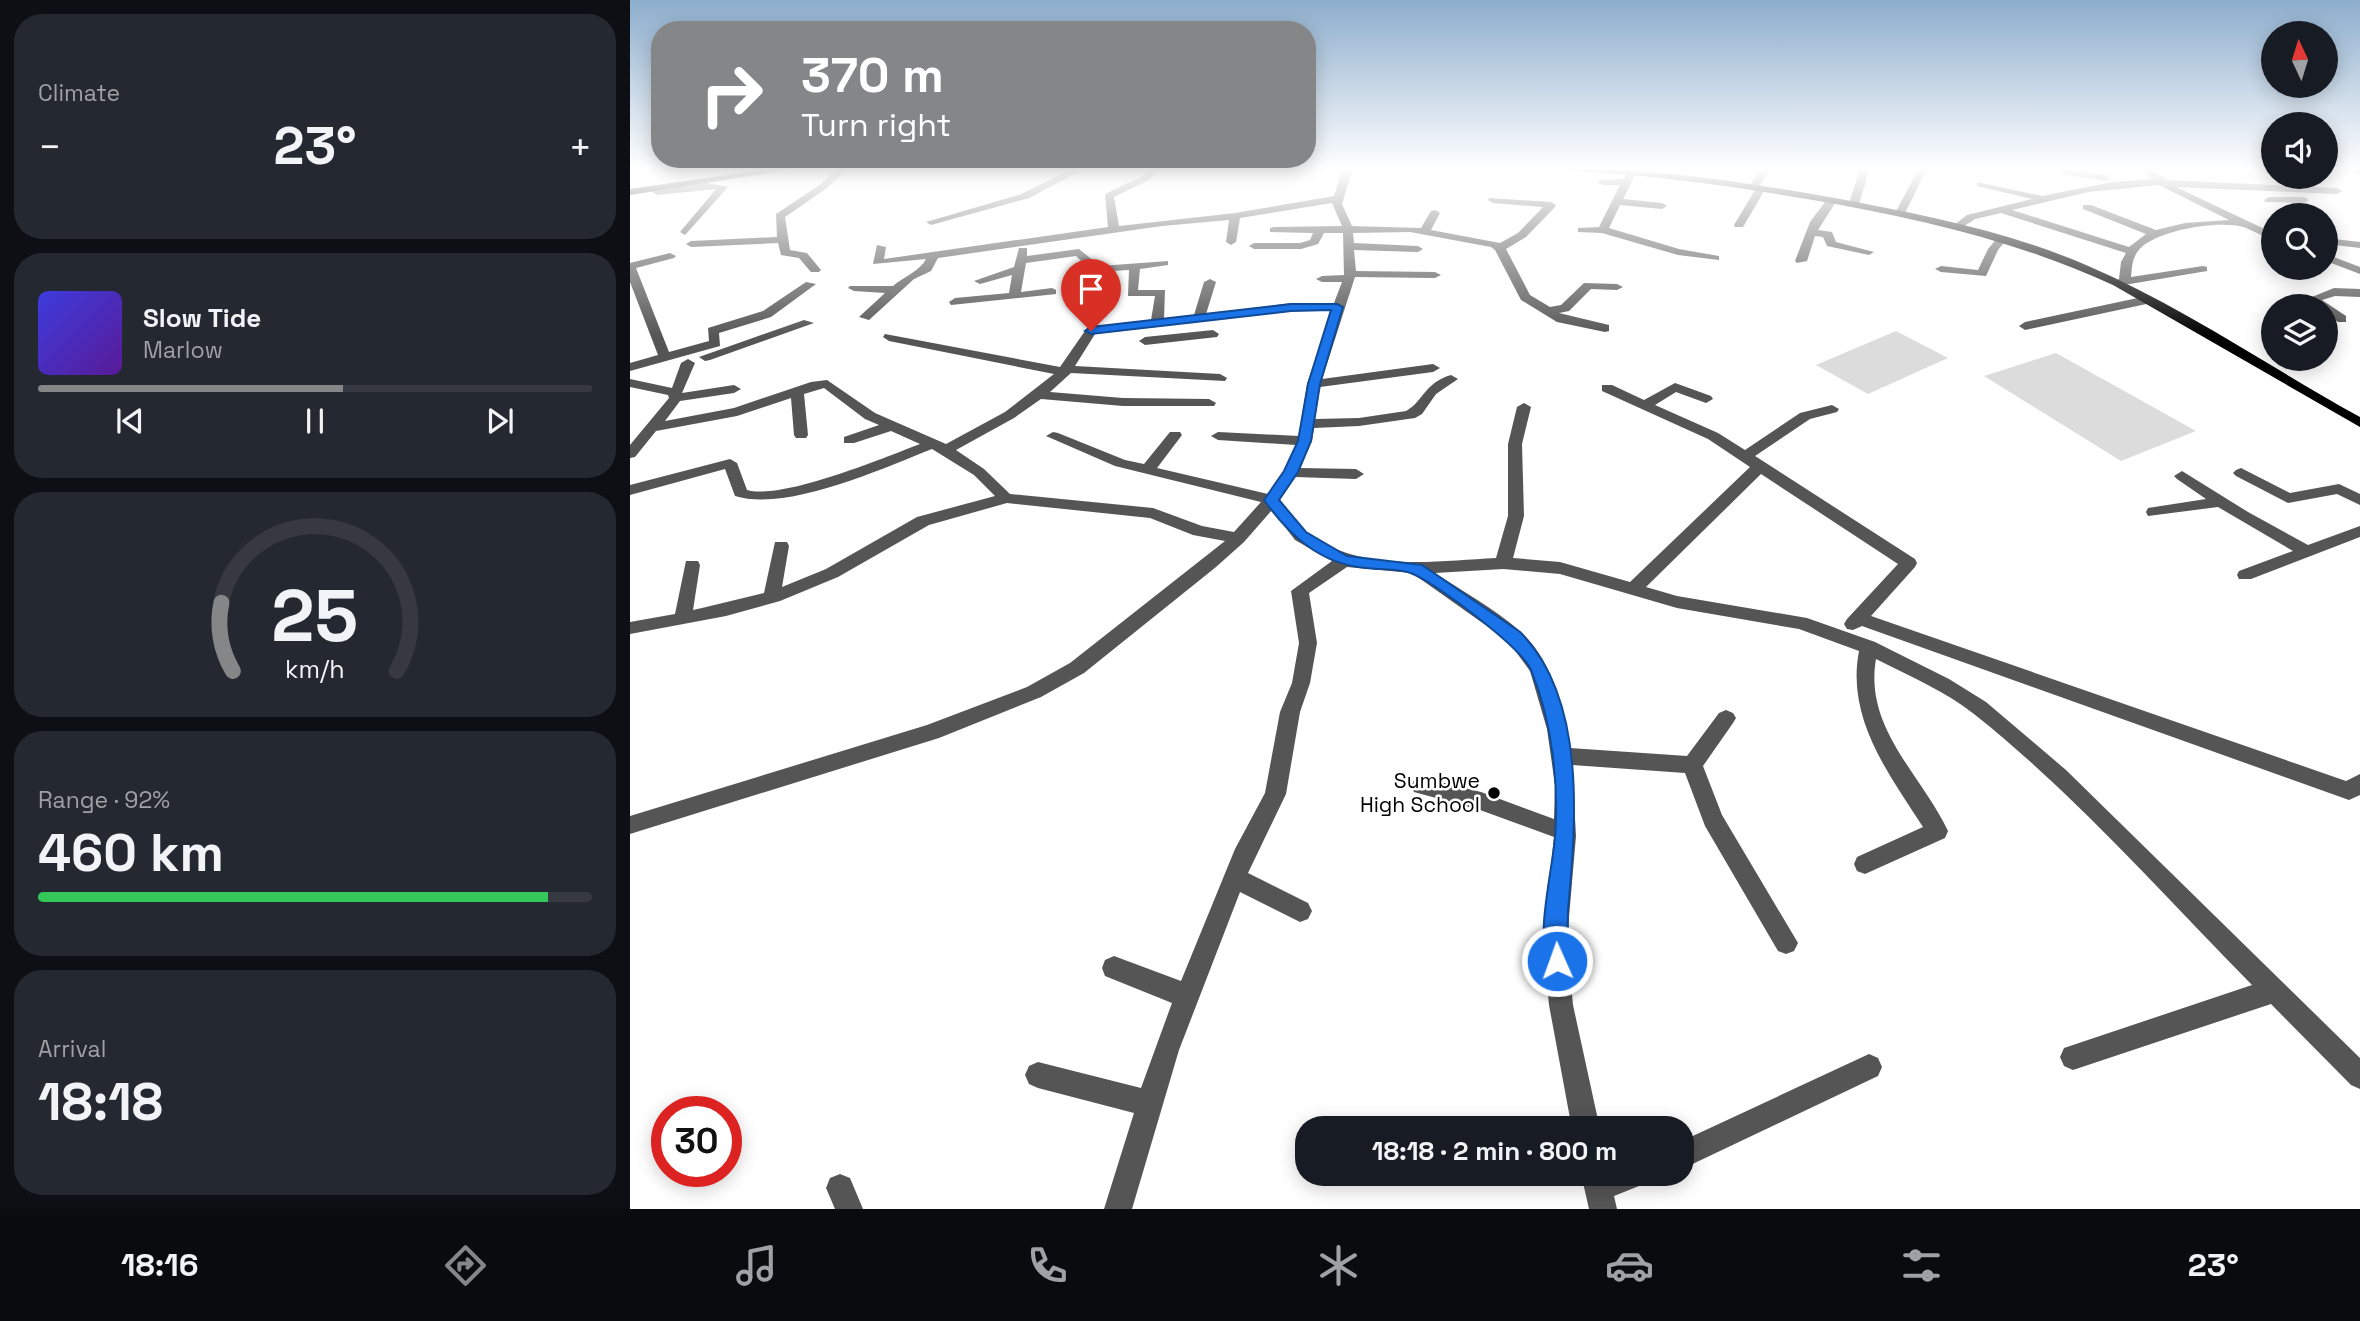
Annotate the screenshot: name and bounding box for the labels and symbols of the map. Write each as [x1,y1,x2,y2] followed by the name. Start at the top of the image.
[2261,21,2338,98] north arrow
[1061,259,1121,331] pin
[1360,767,1480,818] place label: Sumbwe High School
[1486,785,1502,801] marker: Sumbwe High School
[1520,924,1594,998] position arrow
[651,1096,742,1187] speed limit sign: 30

